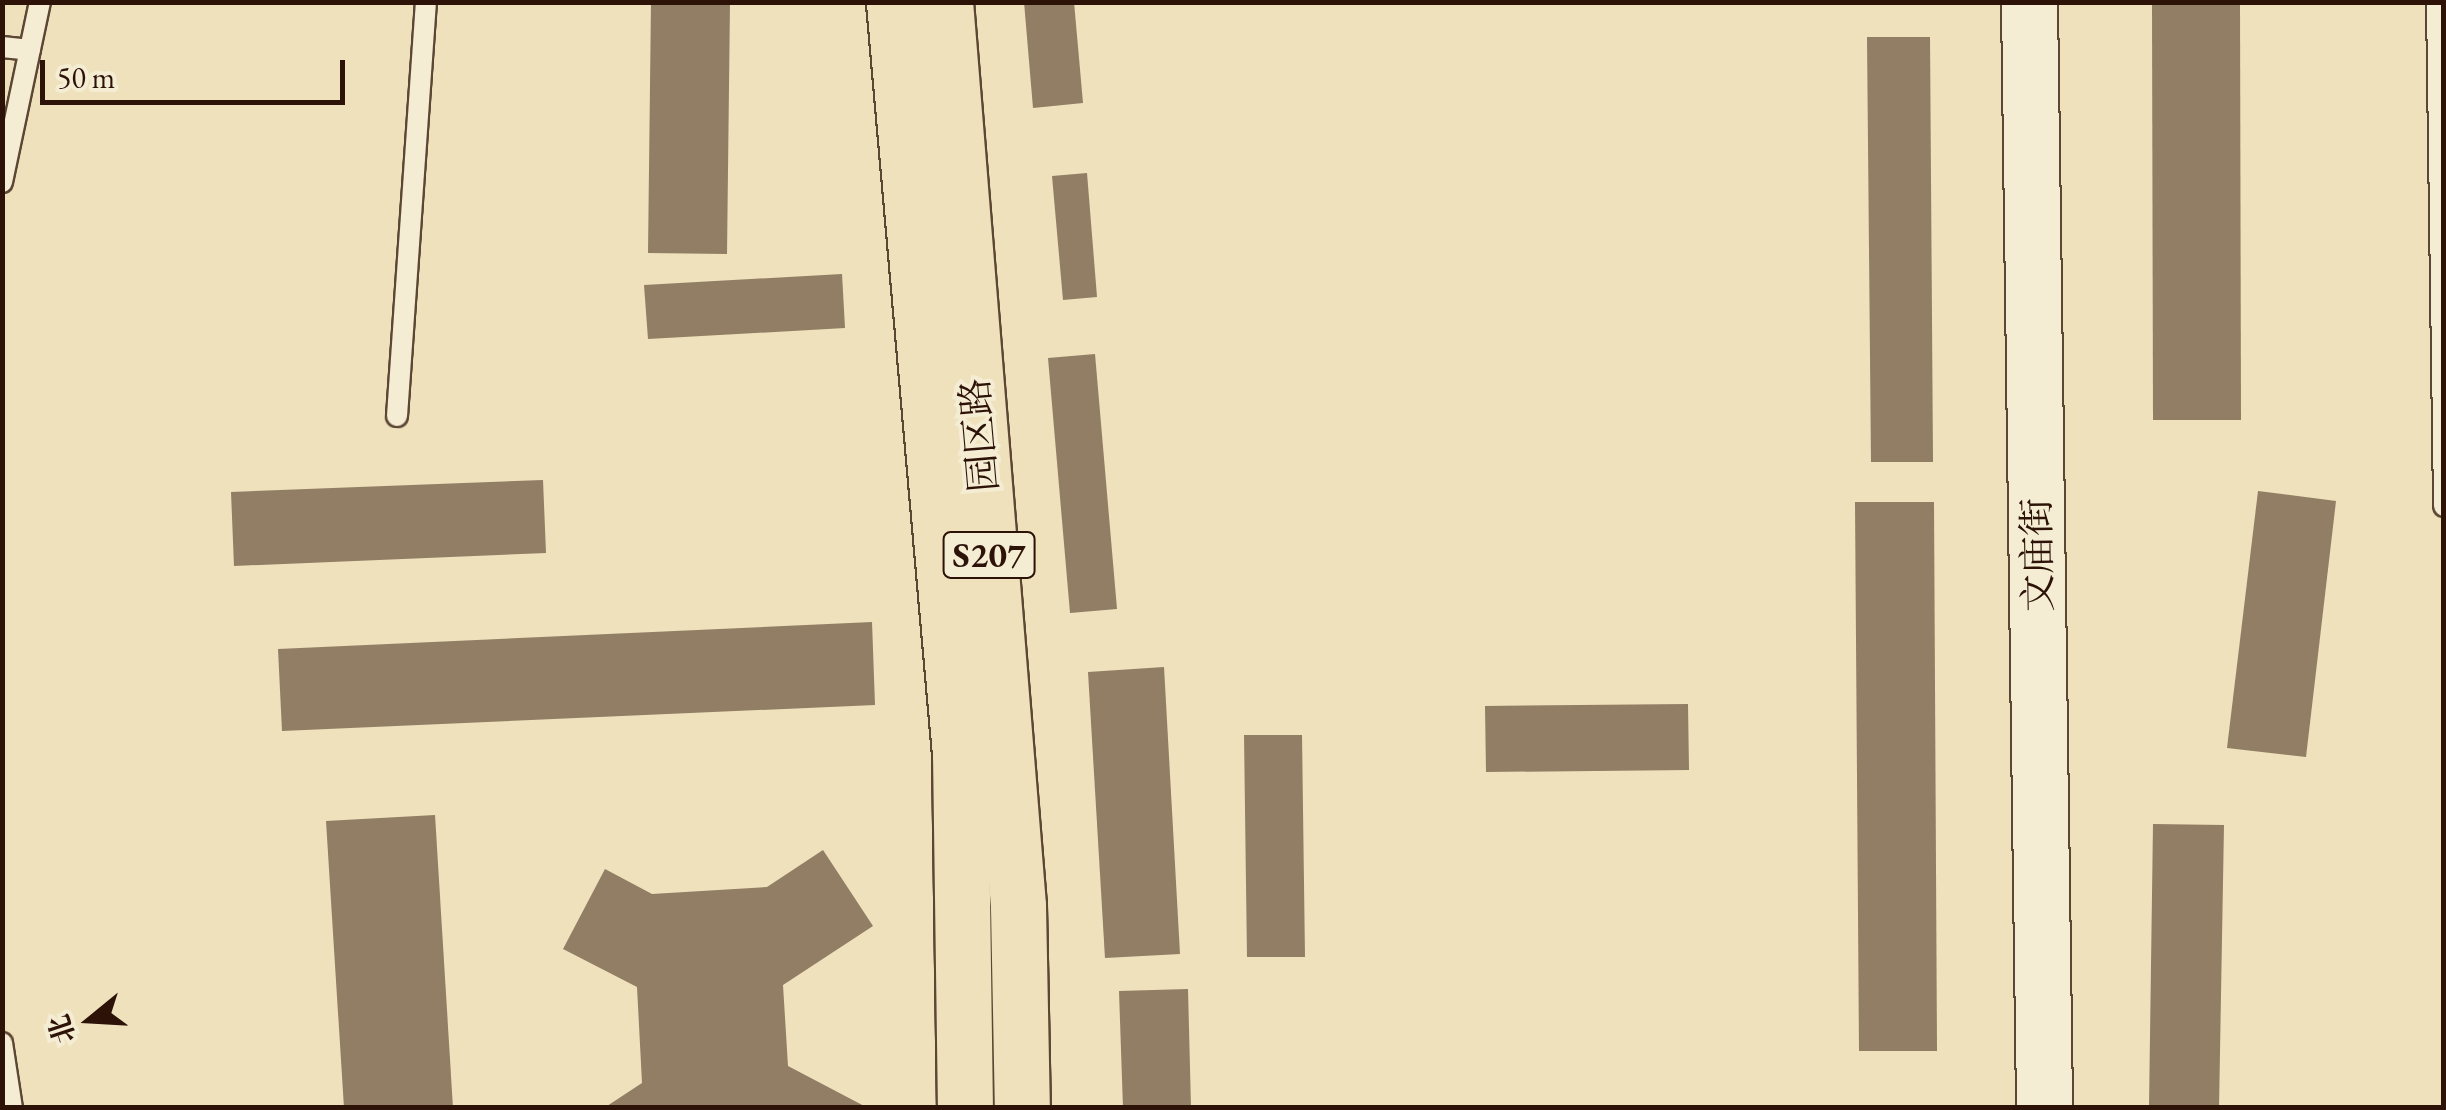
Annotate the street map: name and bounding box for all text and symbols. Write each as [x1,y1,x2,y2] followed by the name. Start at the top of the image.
[45,40,350,102] scale bar
[57,58,115,97] text: 50 m
[951,376,1007,494] street label: 园区路
[2013,498,2061,612] street label: 文庙街
[942,525,1036,585] road number: S207
[40,970,140,1070] north arrow
[40,1010,83,1048] text: 北

